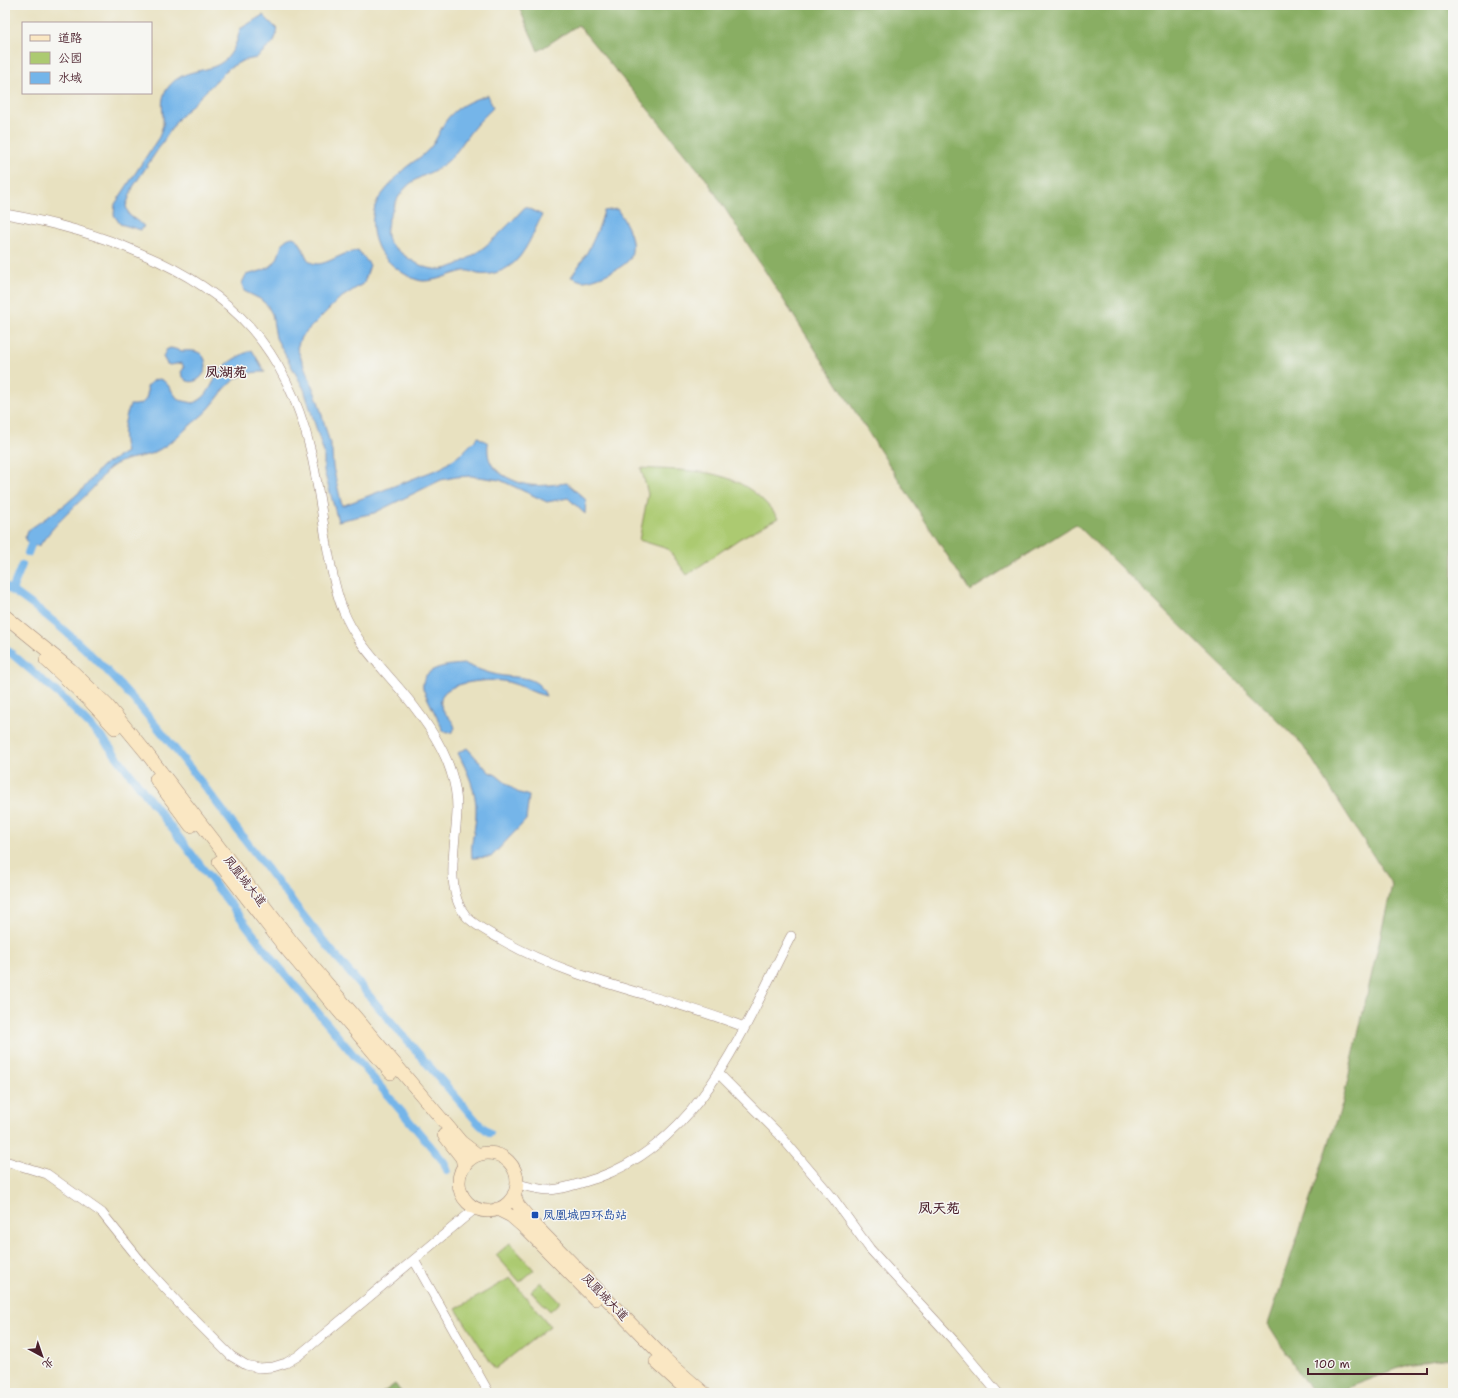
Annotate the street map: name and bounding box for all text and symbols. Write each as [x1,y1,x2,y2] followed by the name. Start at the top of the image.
[22,22,152,94] legend
[58,30,82,46] text: 道路
[58,50,82,66] text: 公园
[58,70,82,86] text: 水域
[205,363,247,381] district label: 凤湖苑
[220,852,270,910] street label: 凤凰城大道
[918,1199,960,1217] district label: 凤天苑
[543,1207,627,1223] place label: 凤凰城四环岛站
[530,1210,540,1220] marker: 凤凰城四环岛站
[578,1270,632,1324] street label: 凤凰城大道
[22,1336,62,1376] north arrow
[1308,1350,1427,1376] scale bar
[39,1354,57,1373] text: 北
[1314,1356,1350,1372] text: 100 m

